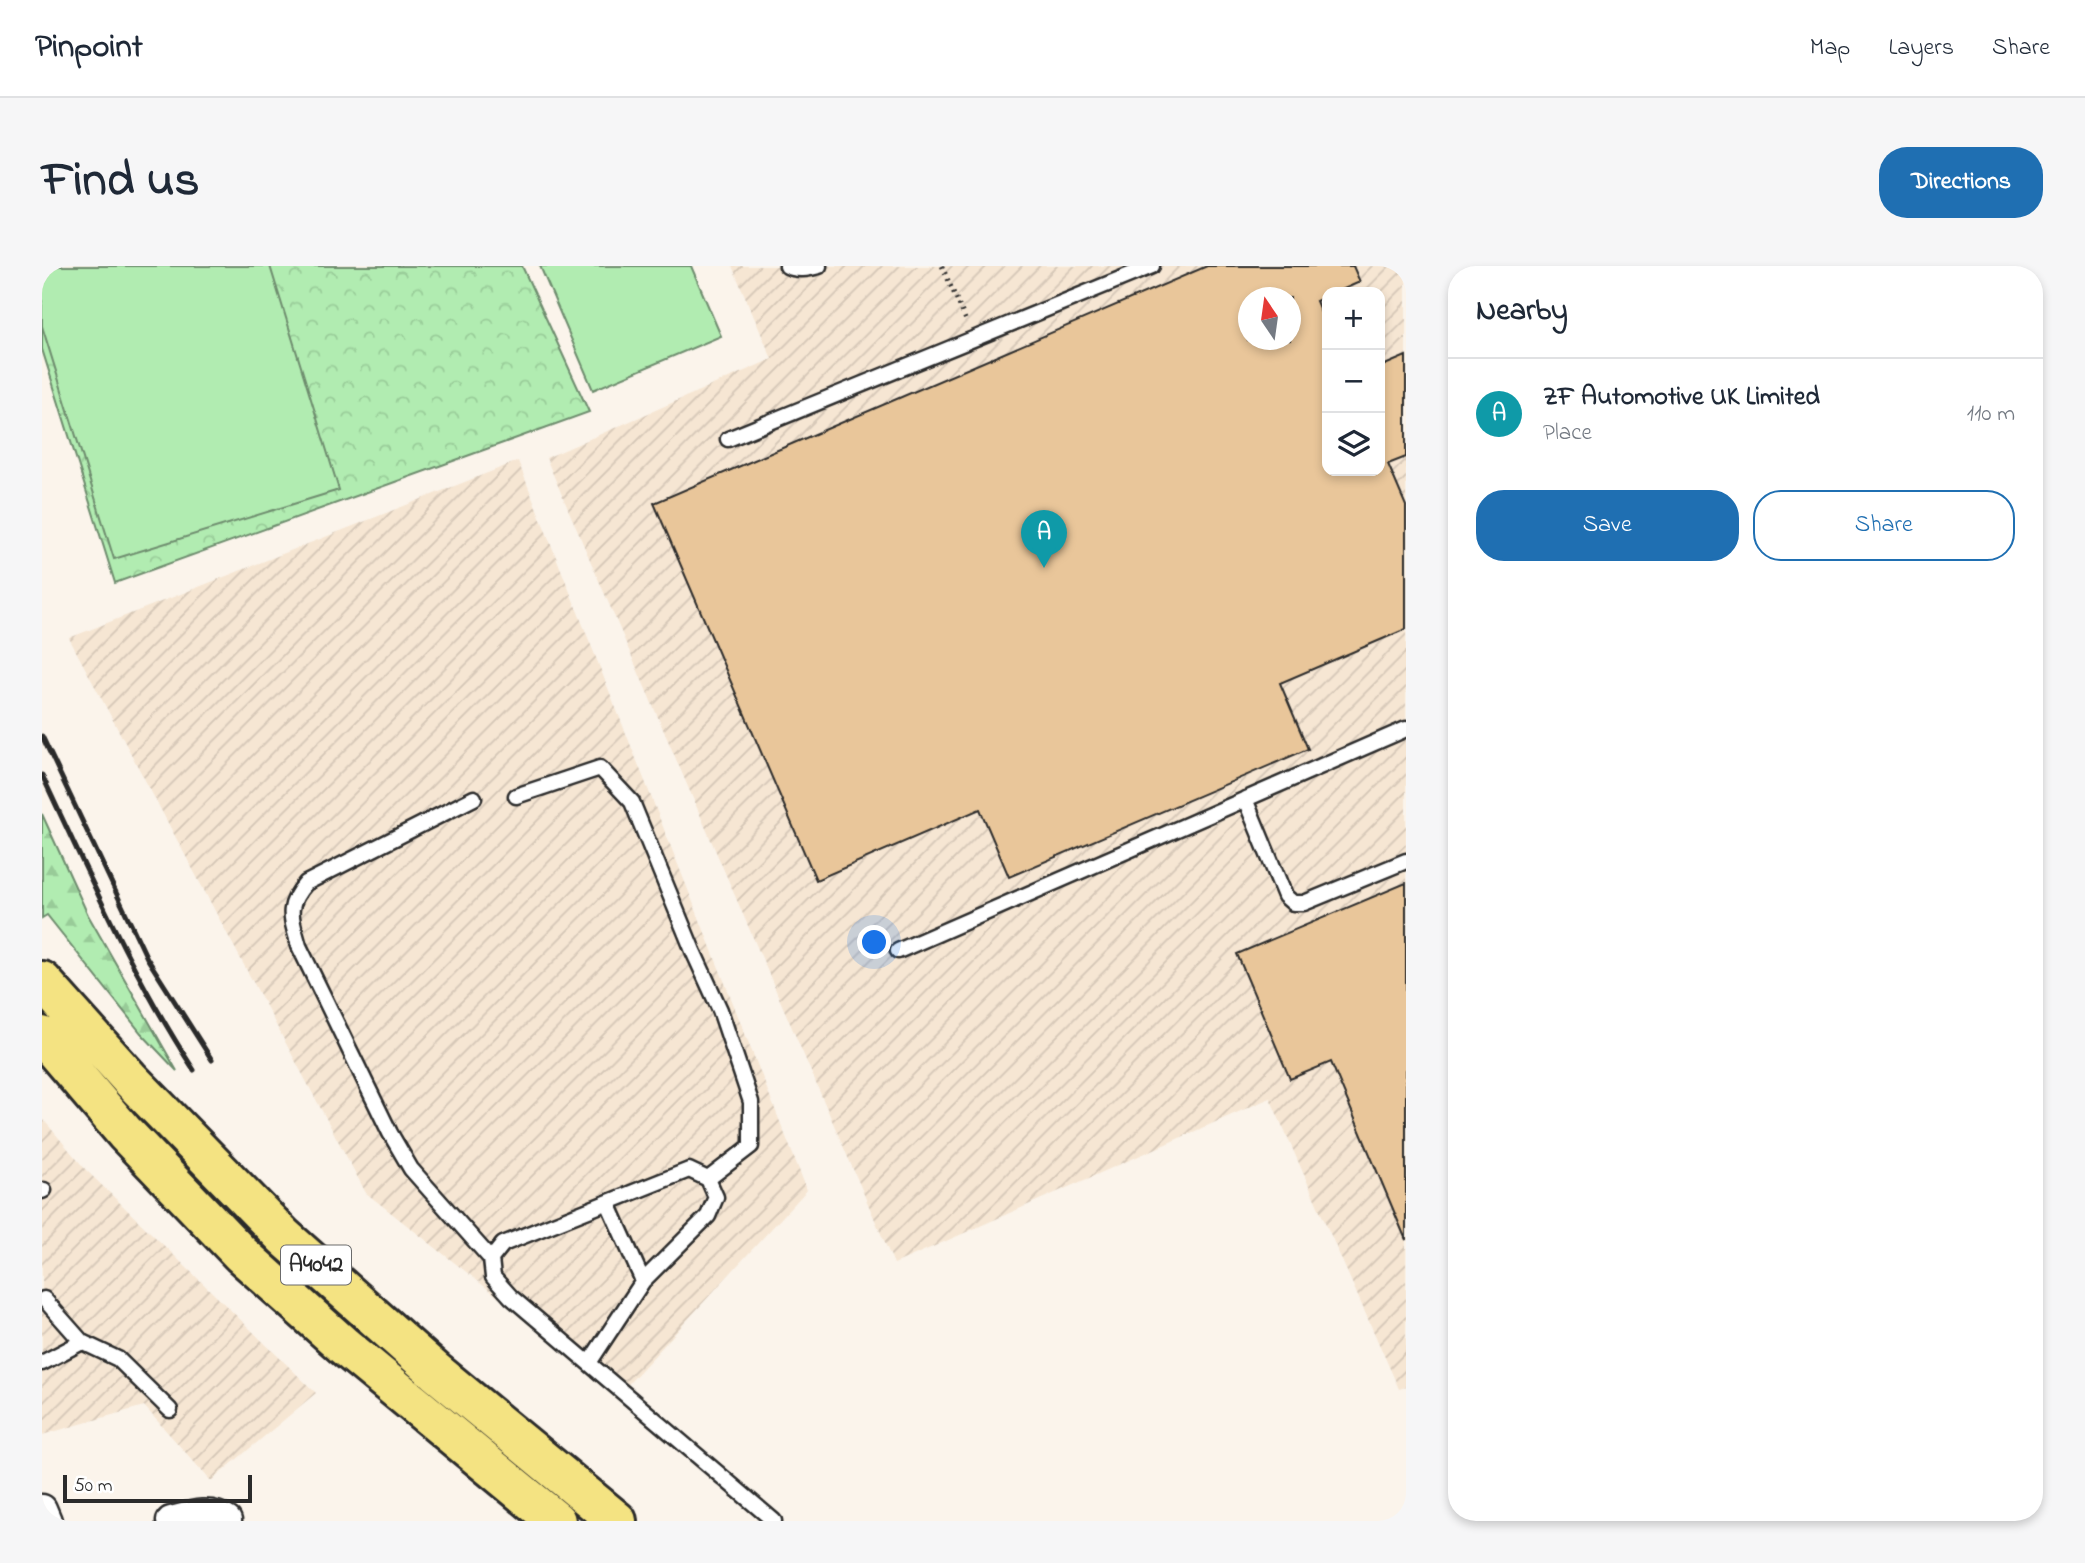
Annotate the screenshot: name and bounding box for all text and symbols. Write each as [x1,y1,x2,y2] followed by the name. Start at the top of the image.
[35,24,143,72] text: Pinpoint
[1810,31,1850,66] text: Map
[1888,31,1954,66] text: Layers
[1992,31,2050,66] text: Share
[42,146,199,218] text: Find us
[1879,147,2043,218] button: Directions
[1238,287,1301,350] north arrow
[1322,287,1385,476] map controls
[1322,287,1385,350] button: +
[1476,290,1568,334] text: Nearby
[1322,350,1385,413] button: −
[1543,379,1820,417] text: ZF Automotive UK Limited
[1492,398,1506,431] text: A
[1967,398,2015,431] text: 110 m
[1322,413,1385,476] button: layers
[1543,417,1592,450] text: Place
[1476,490,1739,561] button: Save
[1753,490,2015,561] button: Share
[1021,510,1067,568] pin: A
[857,925,891,959] your location
[281,1246,351,1284] road number: A4042
[63,1472,252,1504] scale bar
[74,1473,113,1500] text: 50 m

